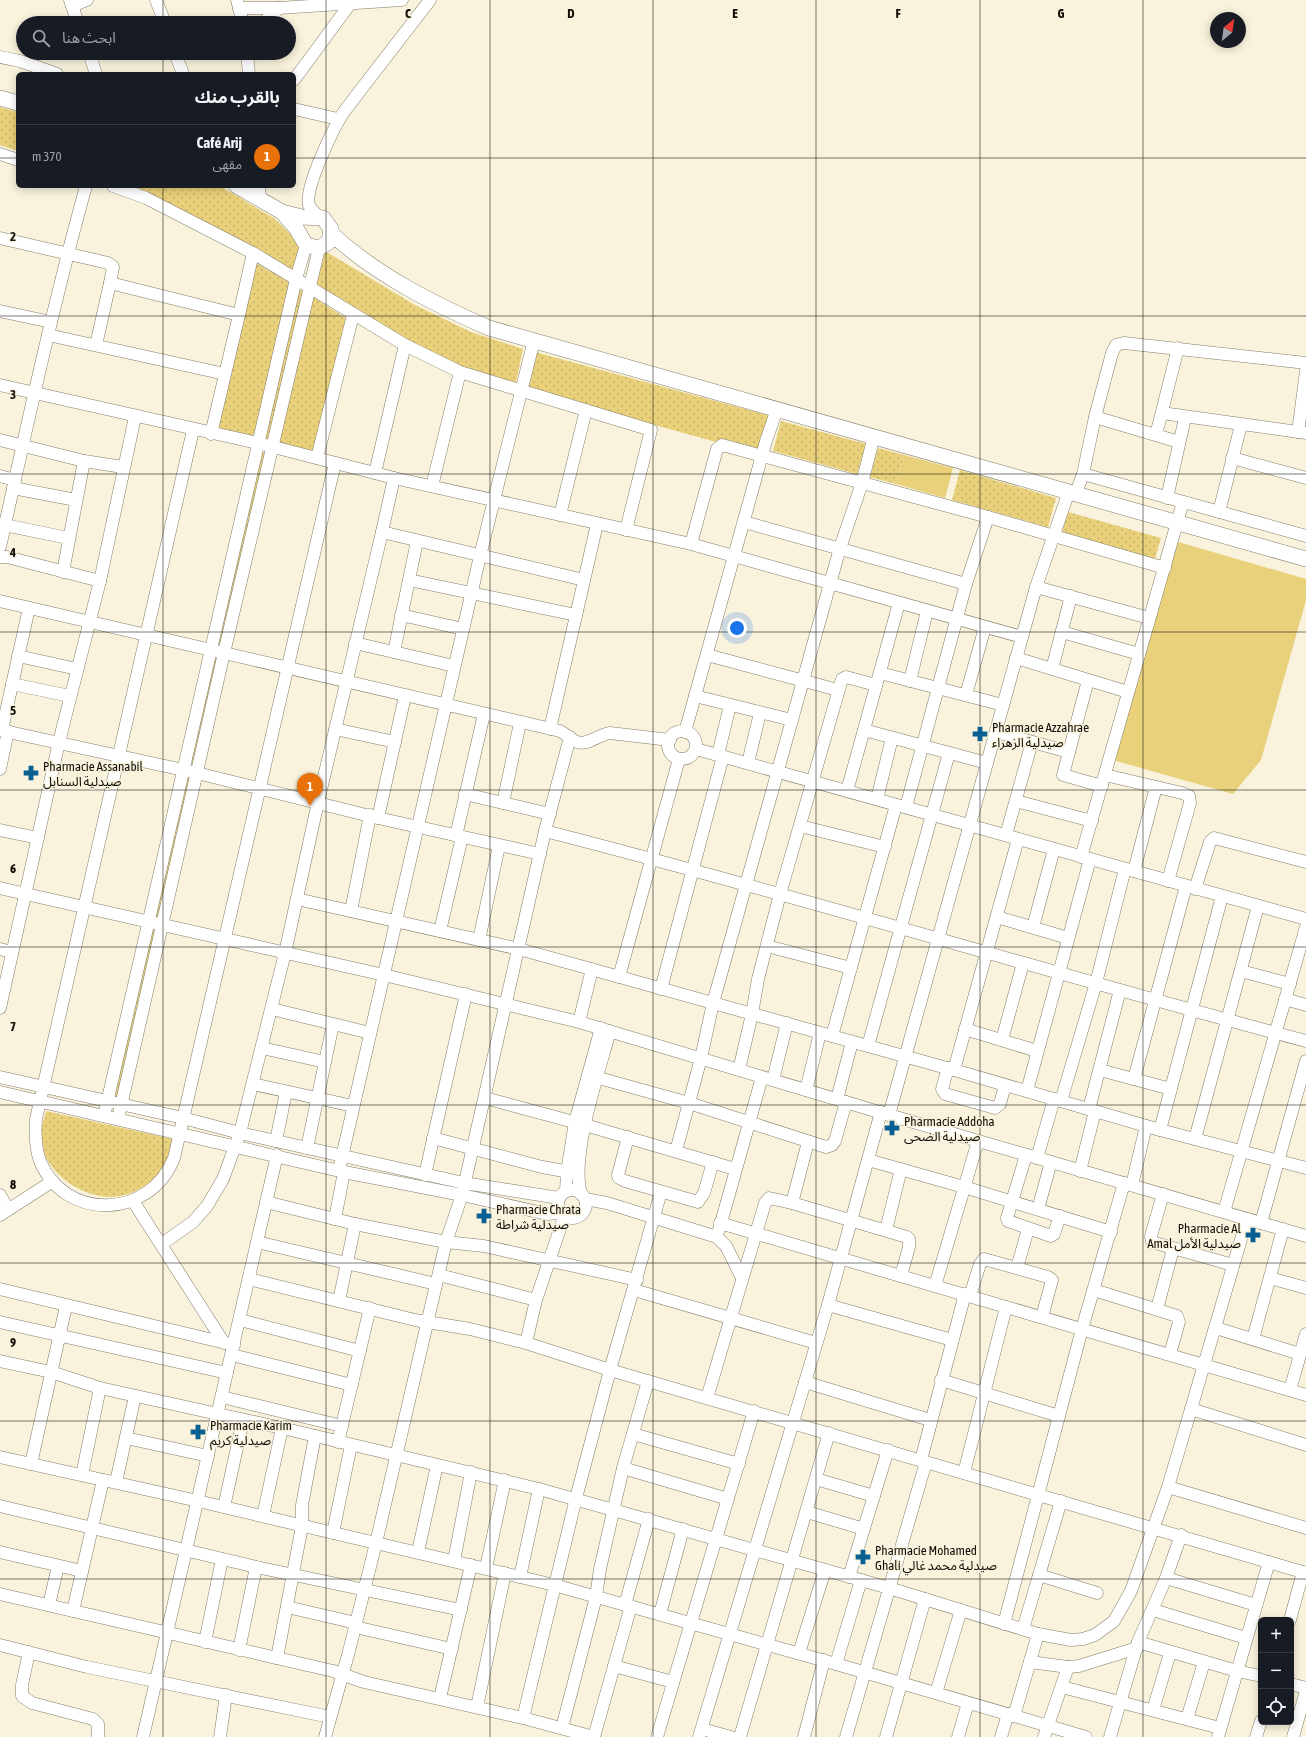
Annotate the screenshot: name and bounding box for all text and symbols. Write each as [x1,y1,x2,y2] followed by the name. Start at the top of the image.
[405,6,411,21] text: C
[567,6,575,21] text: D
[732,6,738,21] text: E
[895,6,901,21] text: F
[1058,6,1065,21] text: G
[1210,12,1246,48] north arrow
[16,16,296,60] search box
[30,27,52,49] icon: search
[62,29,116,46] text: ابحث هنا
[195,87,280,107] text: بالقرب منك
[197,134,242,151] text: Café Arij
[32,149,62,164] text: 370 m
[264,149,270,164] text: 1
[213,157,242,172] text: مقهى
[10,229,16,244] text: 2
[10,387,16,402] text: 3
[9,545,16,560] text: 4
[727,618,747,638] your location
[10,703,16,718] text: 5
[992,720,1089,750] place label: Pharmacie Azzahrae صيدلية الزهراء
[971,725,989,743] pharmacy icon: Pharmacie Azzahrae صيدلية الزهراء
[43,759,144,790] place label: Pharmacie Assanabil صيدلية السنابل
[22,764,40,782] pharmacy icon: Pharmacie Assanabil صيدلية السنابل
[297,773,323,806] pin: 1
[10,861,16,876] text: 6
[10,1019,16,1034] text: 7
[904,1114,995,1145] place label: Pharmacie Addoha صيدلية الضحى
[883,1119,901,1137] pharmacy icon: Pharmacie Addoha صيدلية الضحى
[10,1177,16,1192] text: 8
[496,1202,581,1232] place label: Pharmacie Chrata صيدلية شراطة
[475,1207,493,1225] pharmacy icon: Pharmacie Chrata صيدلية شراطة
[1147,1221,1242,1252] place label: Pharmacie Al Amal صيدلية الأمل
[1244,1226,1262,1244] pharmacy icon: Pharmacie Al Amal صيدلية الأمل
[10,1335,16,1350] text: 9
[210,1418,292,1451] place label: Pharmacie Karim صيدلية كريم
[189,1423,207,1441] pharmacy icon: Pharmacie Karim صيدلية كريم
[875,1543,997,1576] place label: Pharmacie Mohamed Ghali صيدلية محمد غالي
[854,1548,872,1566] pharmacy icon: Pharmacie Mohamed Ghali صيدلية محمد غالي
[1258,1617,1294,1725] map controls
[1258,1617,1294,1653] button: +
[1258,1653,1294,1689] button: −
[1258,1689,1294,1725] button: locate

